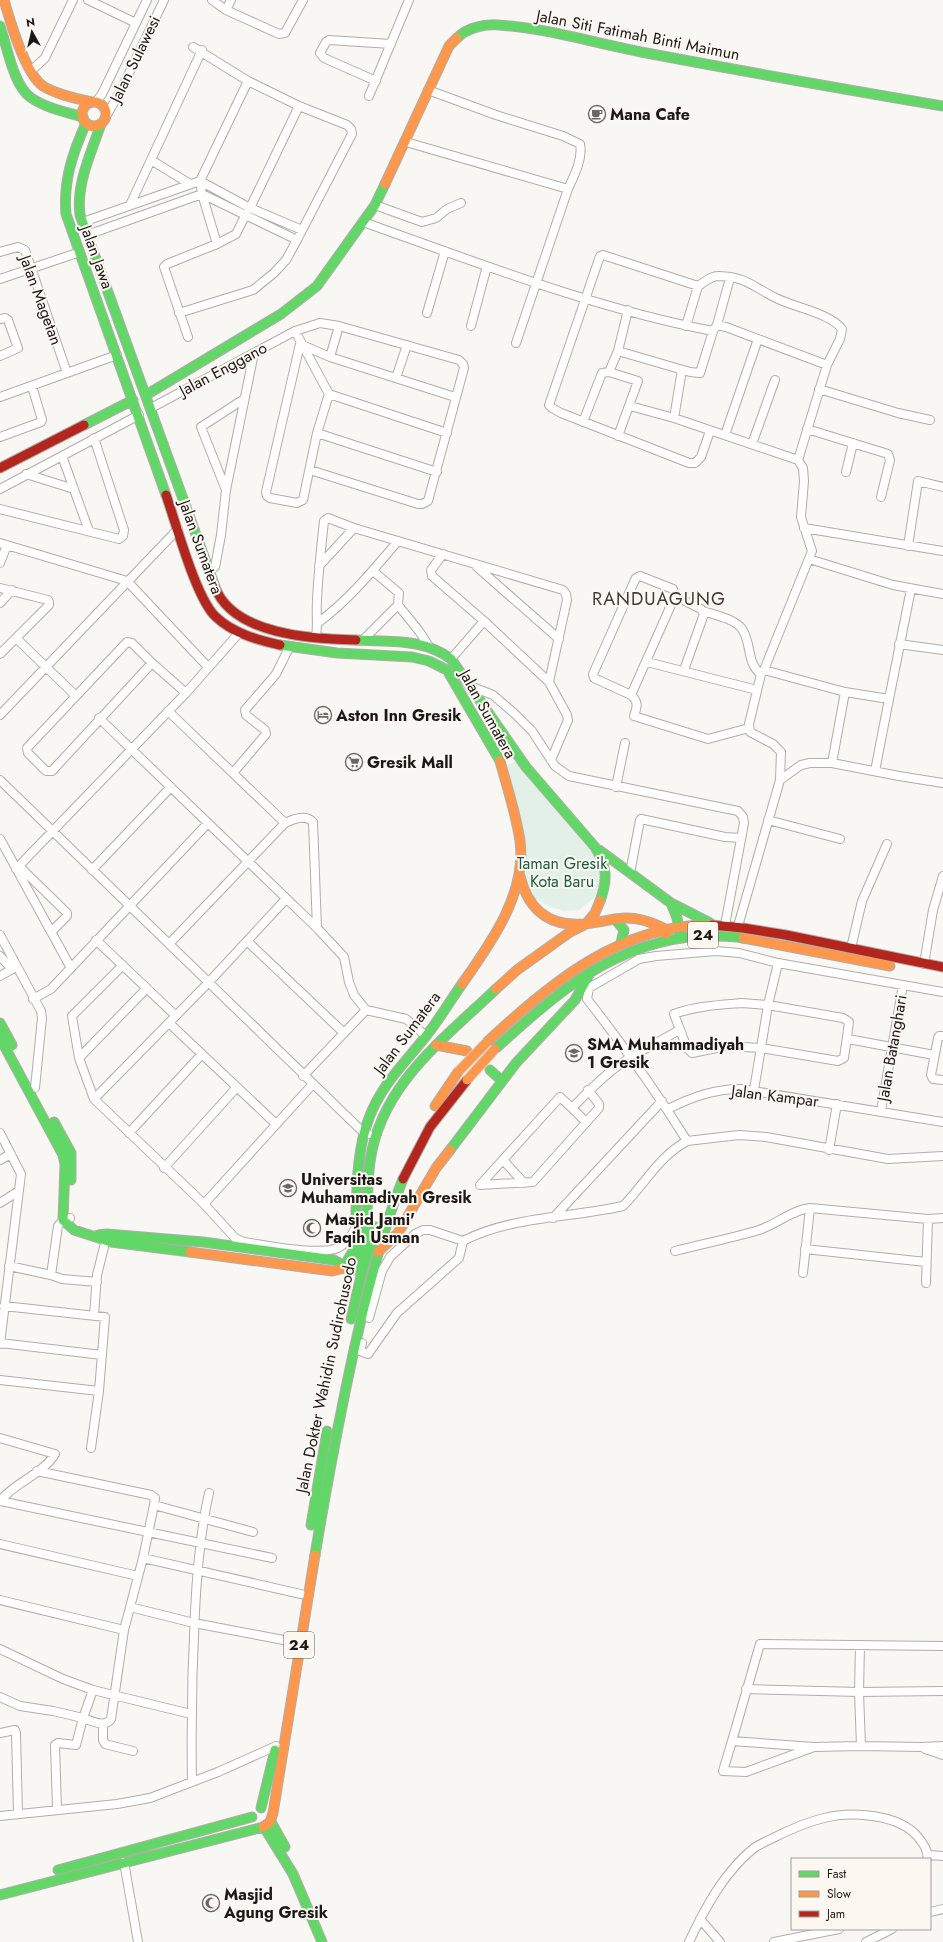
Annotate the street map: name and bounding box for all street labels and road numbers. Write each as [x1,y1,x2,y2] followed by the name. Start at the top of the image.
[532,4,742,66] street label: Jalan Siti Fatimah Binti Maimun
[103,12,166,108] street label: Jalan Sulawesi
[74,220,119,292] street label: Jalan Jawa
[13,250,68,348] street label: Jalan Magetan
[173,336,271,403] street label: Jalan Enggano
[173,495,229,597] street label: Jalan Sumatera
[453,663,522,763] street label: Jalan Sumatera
[688,922,718,948] road number: 24
[367,987,446,1081] street label: Jalan Sumatera
[871,993,913,1105] street label: Jalan Batanghari
[728,1079,820,1113] street label: Jalan Kampar
[289,1255,362,1497] street label: Jalan Dokter Wahidin Sudirohusodo
[284,1632,314,1658] road number: 24

